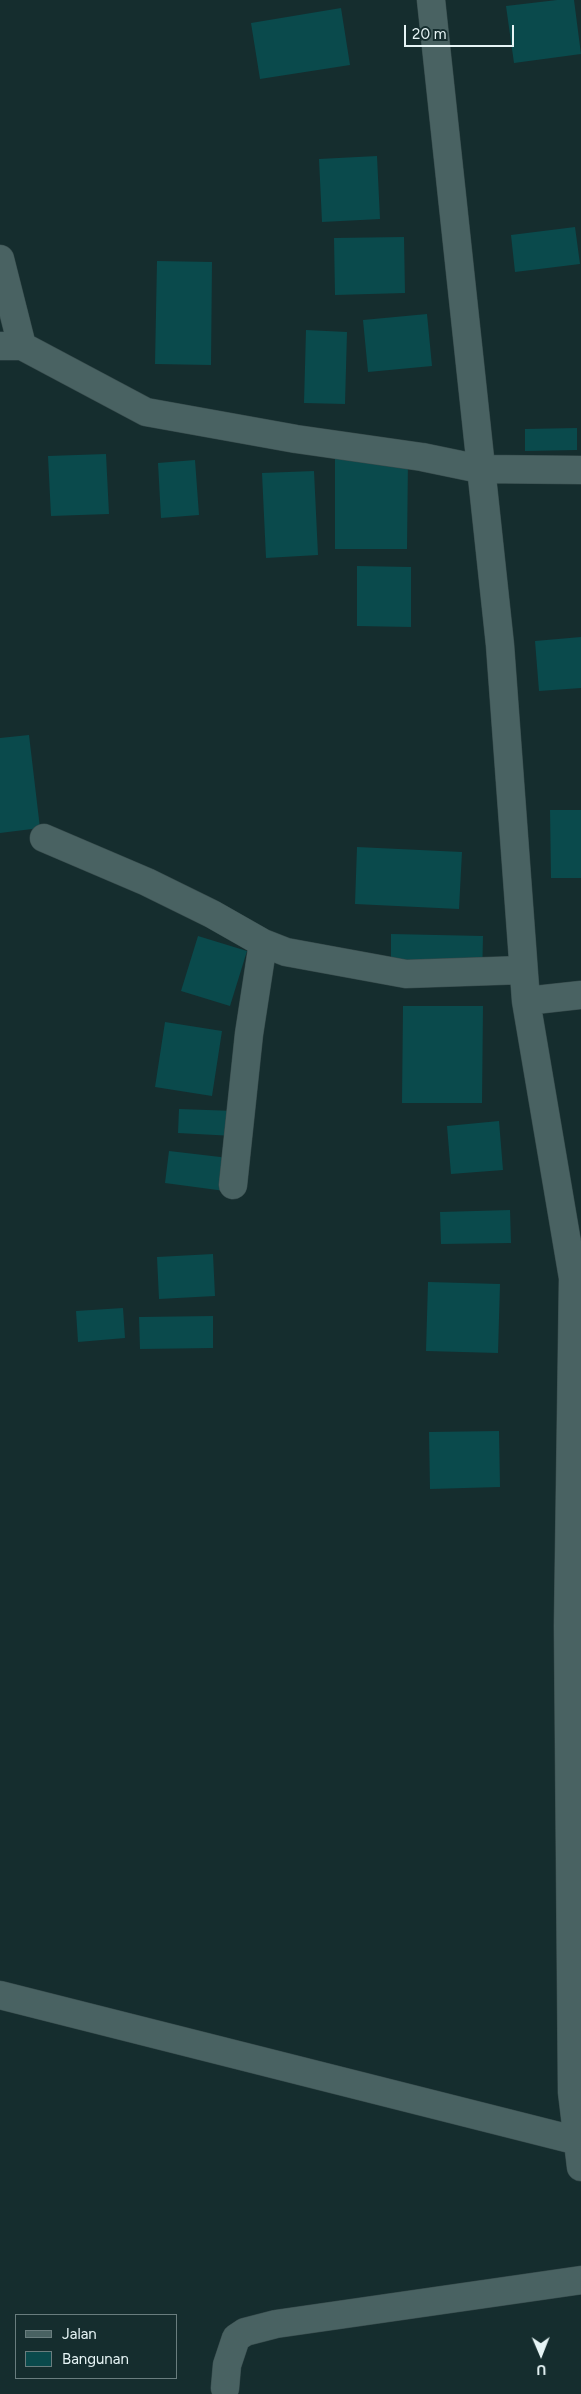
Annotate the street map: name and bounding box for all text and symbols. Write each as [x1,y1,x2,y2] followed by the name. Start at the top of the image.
[406,15,516,47] scale bar
[412,25,446,43] text: 20 m
[15,2314,178,2379] legend
[62,2325,97,2343] text: Jalan
[516,2329,566,2379] north arrow
[62,2350,129,2368] text: Bangunan
[536,2361,546,2378] text: U

